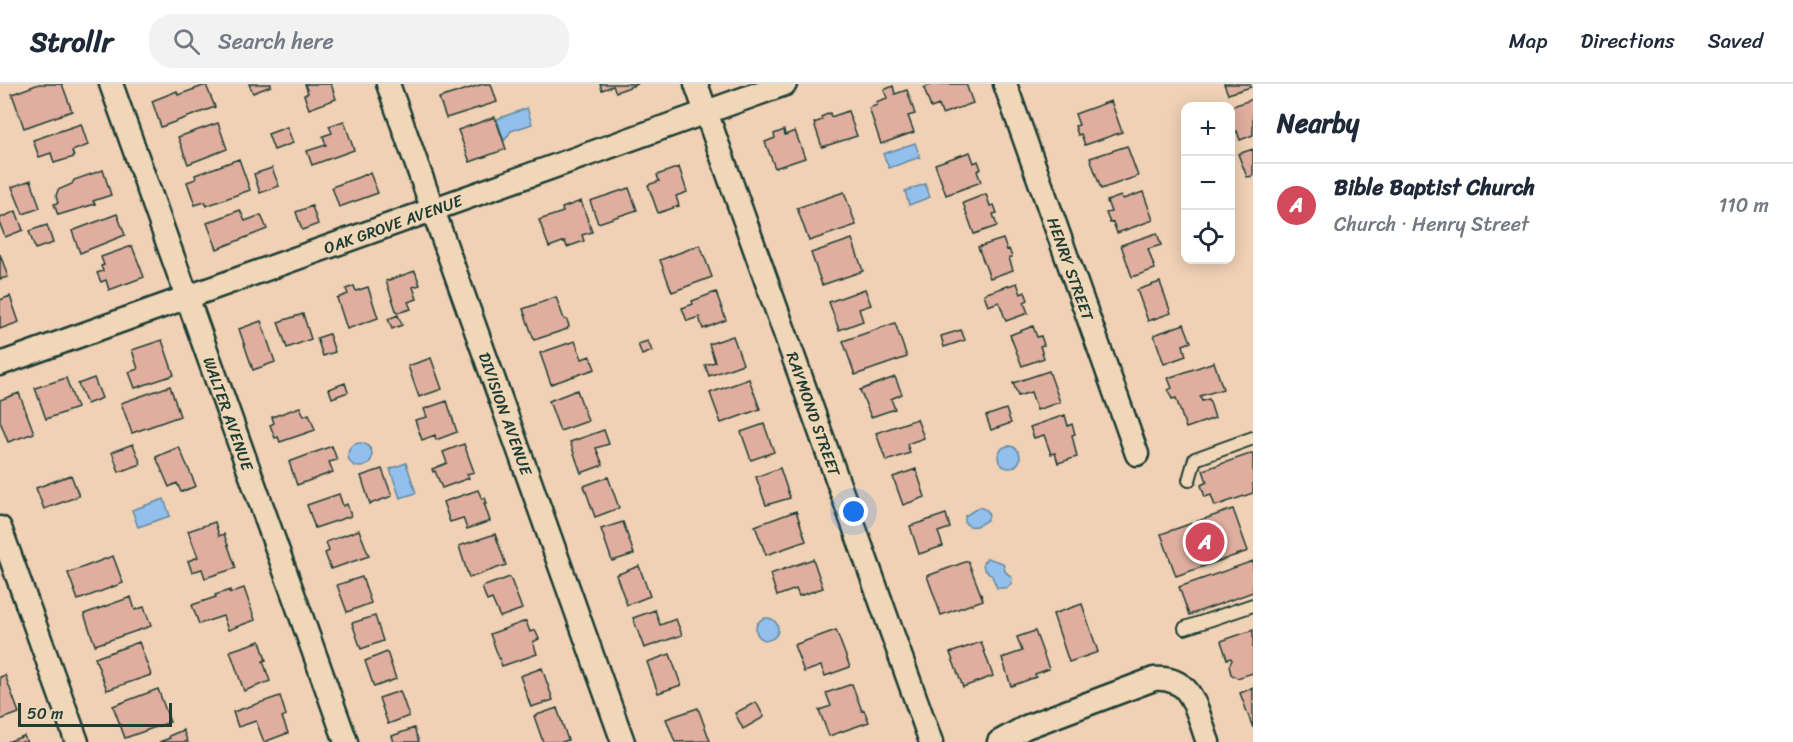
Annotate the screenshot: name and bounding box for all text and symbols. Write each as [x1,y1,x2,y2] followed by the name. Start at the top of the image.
[149,14,569,68] search box
[30,17,113,66] text: Strollr
[218,22,334,61] text: Search here
[1509,22,1547,60] text: Map
[1580,22,1675,60] text: Directions
[1708,22,1763,60] text: Saved
[170,25,203,58] icon: search
[1277,100,1359,146] text: Nearby
[1181,102,1235,264] map controls
[1181,102,1235,156] button: +
[1181,156,1235,210] button: −
[1334,168,1535,207] text: Bible Baptist Church
[319,185,467,262] street label: OAK GROVE AVENUE
[1290,188,1303,223] text: A
[1719,188,1769,223] text: 110 m
[1334,207,1529,242] text: Church · Henry Street
[1181,210,1235,264] button: locate
[1039,213,1103,326] street label: HENRY STREET
[778,347,850,481] street label: RAYMOND STREET
[470,348,541,480] street label: DIVISION AVENUE
[195,353,263,476] street label: WALTER AVENUE
[839,497,868,526] your location
[1186,520,1224,564] pin: A
[27,699,63,728] text: 50 m
[18,700,172,728] scale bar

